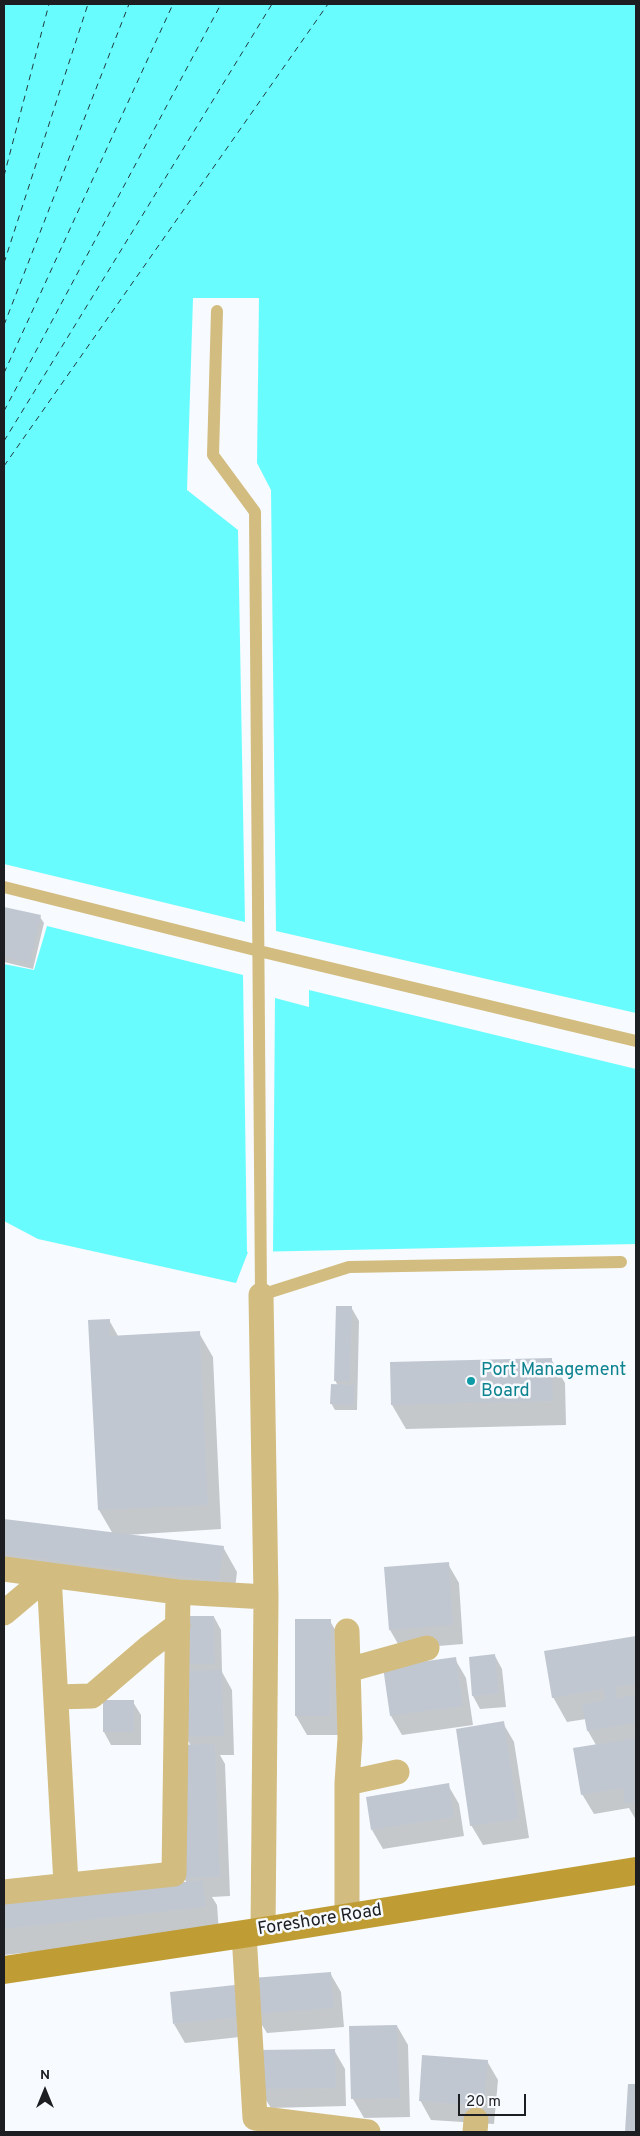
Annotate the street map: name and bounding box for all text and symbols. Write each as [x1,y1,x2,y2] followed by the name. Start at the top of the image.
[481,1360,626,1402] place label: Port Management Board
[465,1375,477,1387] marker: Port Management Board
[256,1901,384,1941] street label: Foreshore Road
[20,2066,70,2116] north arrow
[40,2067,50,2084] text: N
[460,2084,528,2116] scale bar
[466,2093,501,2112] text: 20 m

